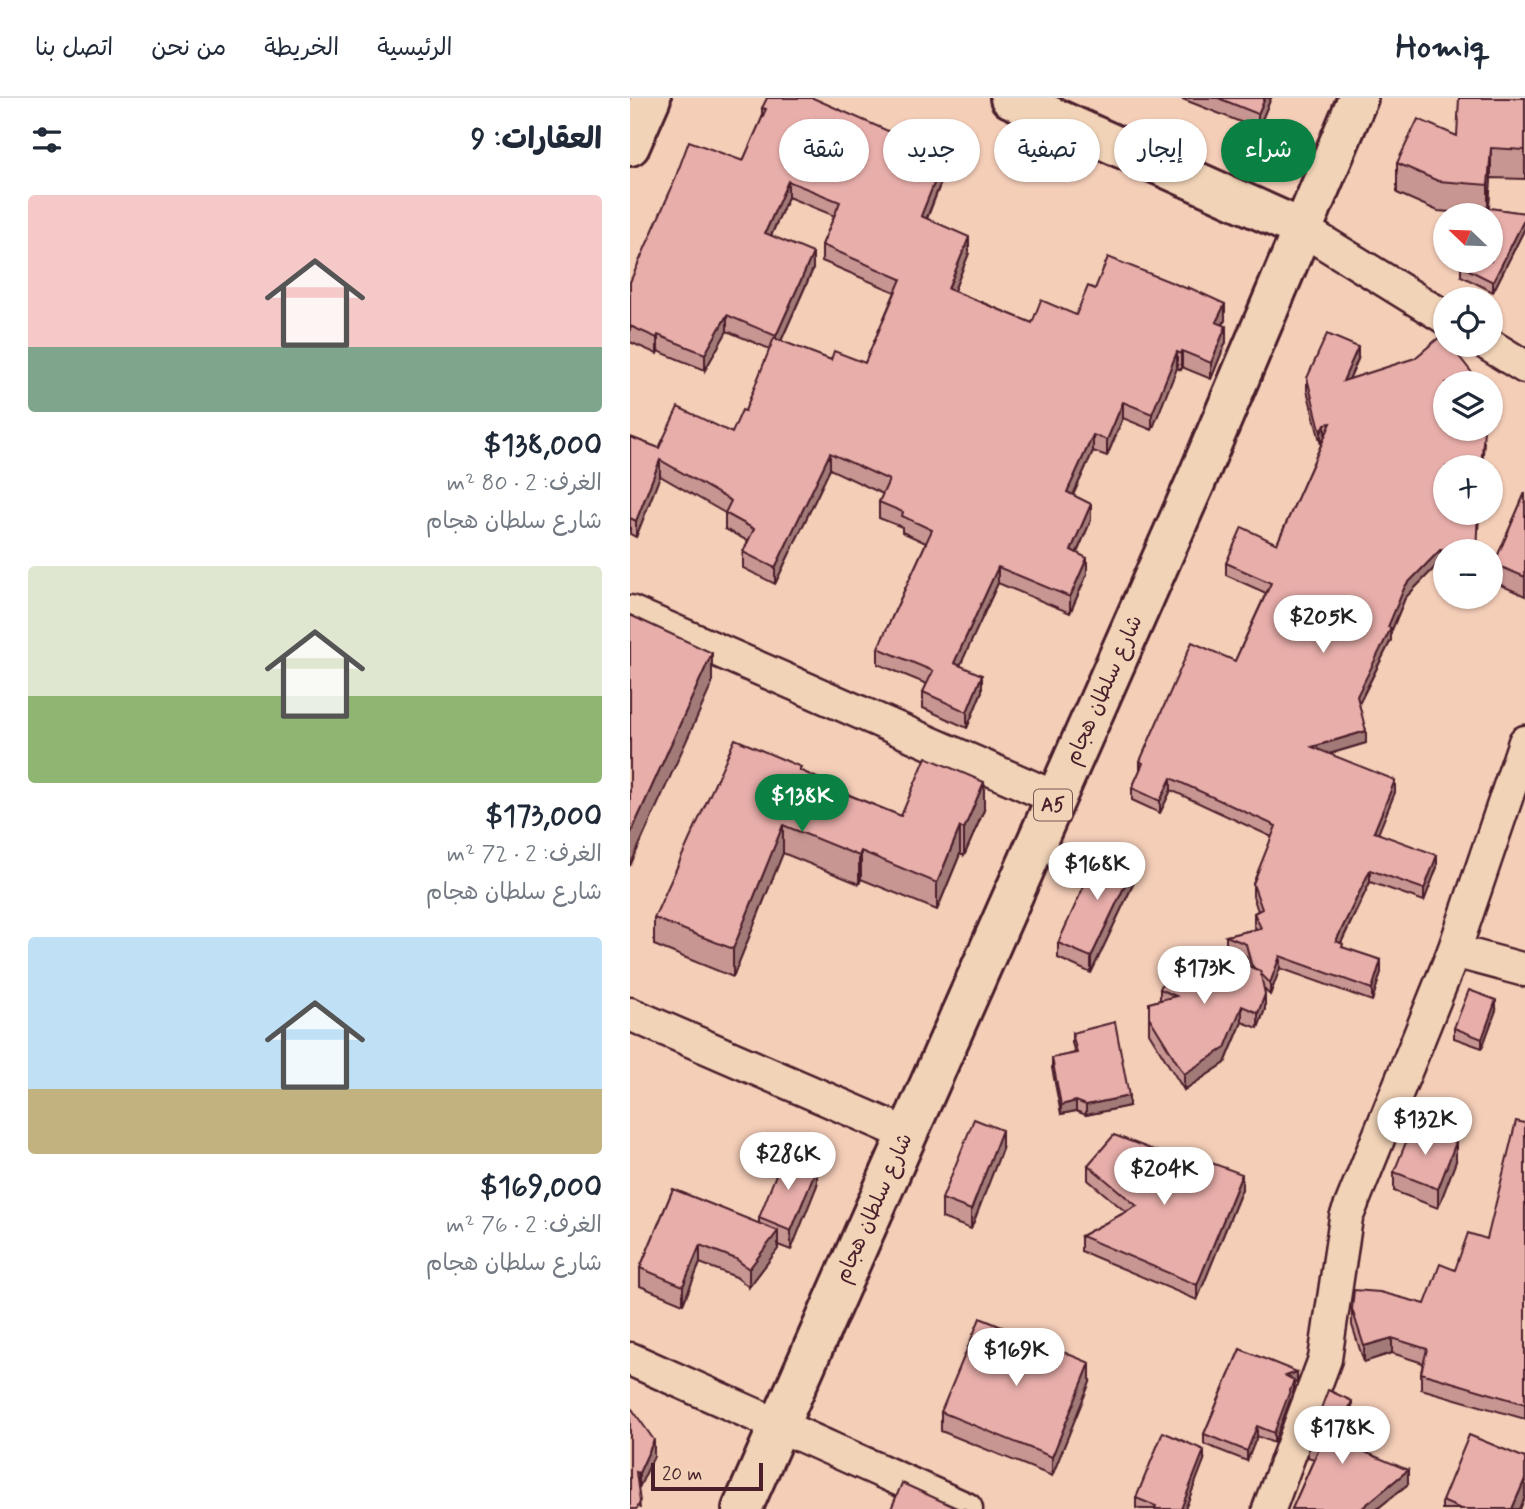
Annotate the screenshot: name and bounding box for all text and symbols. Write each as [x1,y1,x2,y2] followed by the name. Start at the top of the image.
[1395,26,1490,70] text: Homiq
[35,33,113,64] text: اتصل بنا
[151,33,226,64] text: من نحن
[264,33,339,64] text: الخريطة
[377,33,453,64] text: الرئيسية
[779,119,869,182] chip: شقة
[883,119,980,182] chip: جديد
[994,119,1100,182] chip: تصفية
[1114,119,1207,182] chip: إيجار
[1221,119,1316,182] chip: شراء
[471,120,602,159] text: العقارات: 9
[28,121,66,159] icon: filters
[1433,203,1503,273] north arrow
[1433,203,1503,609] map controls
[252,240,378,366] icon: home
[1433,287,1503,357] button: locate
[1433,371,1503,441] button: layers
[484,426,602,465] text: $138,000
[1433,455,1503,525] button: +
[447,469,602,499] text: الغرف: 2 · 80 m²
[426,507,602,537] text: شارع سلطان هجام
[1433,539,1503,609] button: −
[1274,596,1372,655] pin: $205K
[1290,603,1356,633] text: $205K
[252,611,378,737] icon: home
[1058,611,1150,770] street label: شارع سلطان هجام
[753,774,851,834] pin: $138K
[771,782,833,812] text: $138K
[1034,790,1072,820] road number: A5
[485,797,602,836] text: $173,000
[447,840,602,870] text: الغرف: 2 · 72 m²
[1048,842,1146,902] pin: $168K
[1064,850,1130,880] text: $168K
[426,878,602,908] text: شارع سلطان هجام
[1155,946,1253,1006] pin: $173K
[1174,954,1235,984] text: $173K
[252,982,378,1108] icon: home
[1376,1098,1474,1157] pin: $132K
[1393,1105,1457,1135] text: $132K
[828,1129,920,1288] street label: شارع سلطان هجام
[739,1132,837,1192] pin: $286K
[756,1140,820,1170] text: $286K
[1115,1148,1213,1207] pin: $204K
[1130,1155,1198,1185] text: $204K
[480,1168,602,1207] text: $169,000
[446,1211,602,1241] text: الغرف: 2 · 76 m²
[426,1249,602,1279] text: شارع سلطان هجام
[967,1328,1065,1388] pin: $169K
[984,1336,1048,1366] text: $169K
[1293,1406,1391,1466] pin: $178K
[1310,1414,1374,1444] text: $178K
[651,1460,763,1492] scale bar
[662,1462,702,1487] text: 20 m

